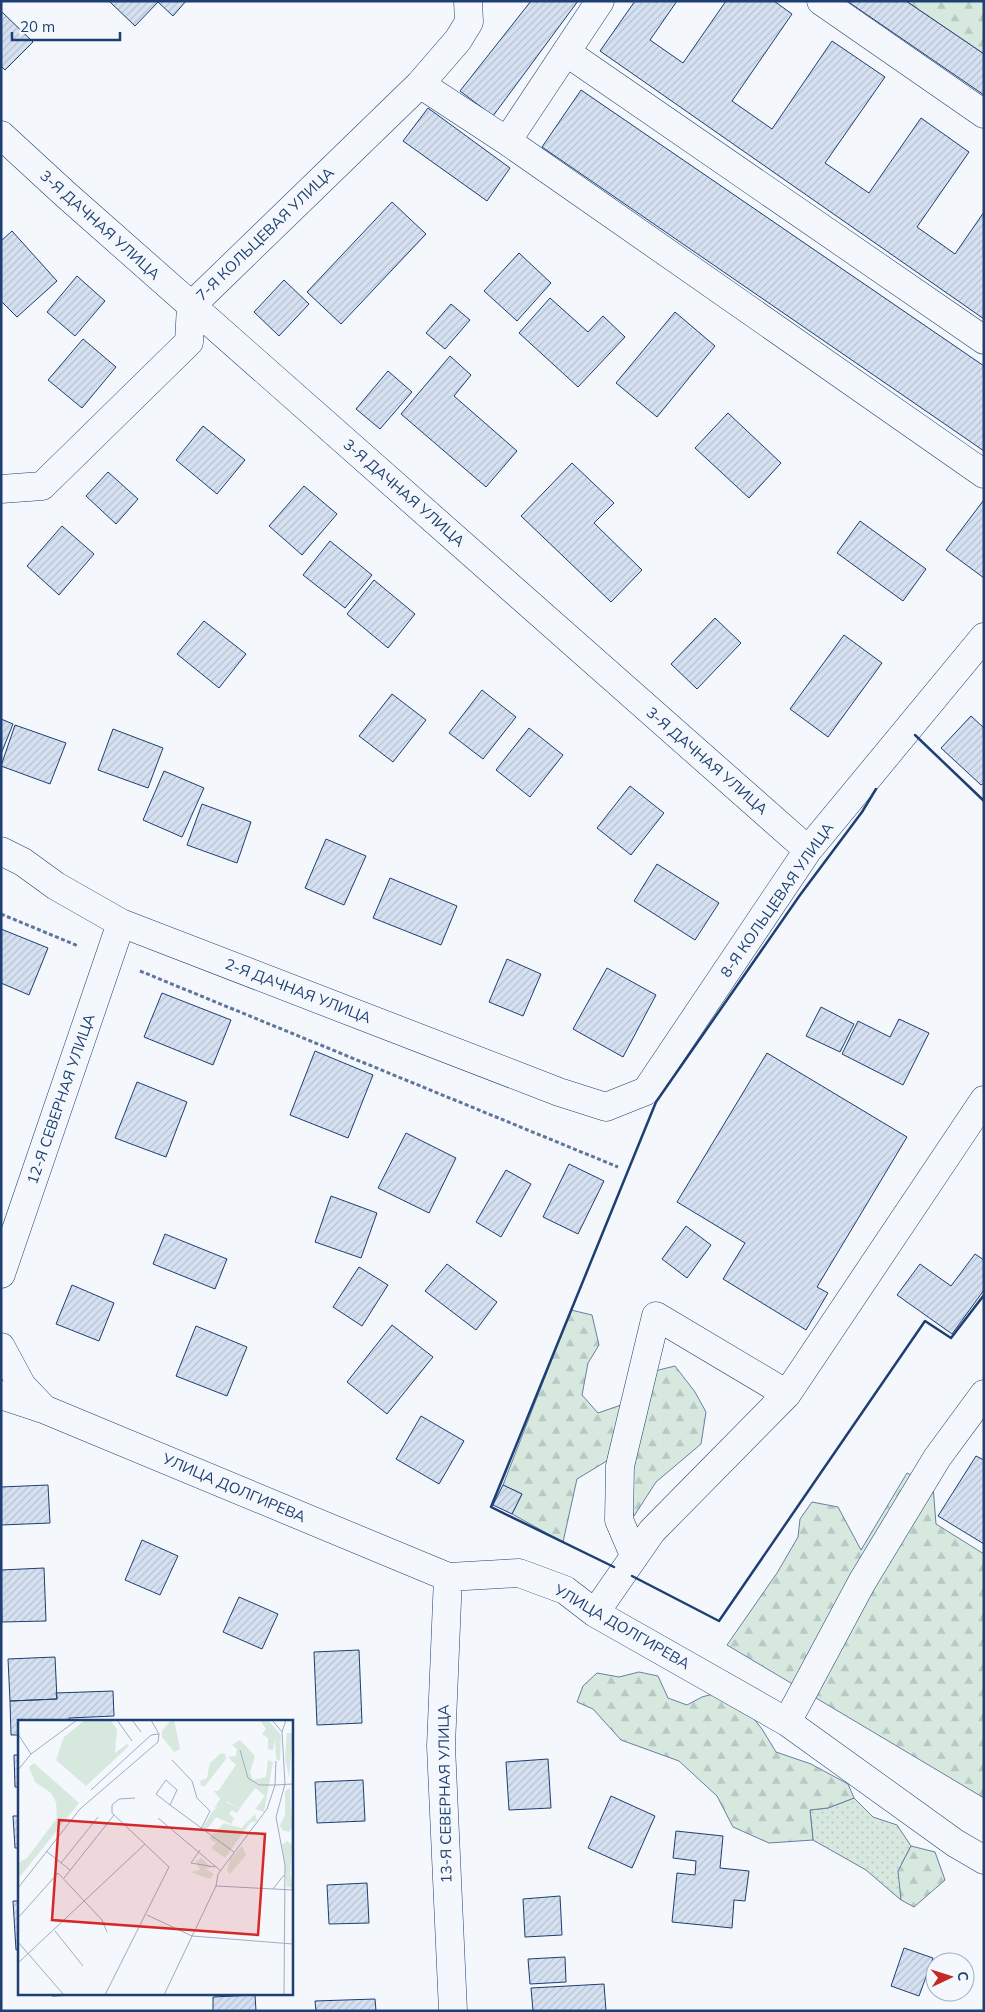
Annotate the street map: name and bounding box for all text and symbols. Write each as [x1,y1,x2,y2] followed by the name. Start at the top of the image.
[12,10,120,42] scale bar
[20,17,55,36] text: 20 m
[192,163,338,305] street label: 7-Я КОЛЬЦЕВАЯ УЛИЦА
[36,166,164,284] street label: 3-Я ДАЧНАЯ УЛИЦА
[340,435,469,551] street label: 3-Я ДАЧНАЯ УЛИЦА
[643,703,772,819] street label: 3-Я ДАЧНАЯ УЛИЦА
[716,819,837,981] street label: 8-Я КОЛЬЦЕВАЯ УЛИЦА
[222,954,374,1027] street label: 2-Я ДАЧНАЯ УЛИЦА
[22,1011,99,1187] street label: 12-Я СЕВЕРНАЯ УЛИЦА
[159,1448,309,1526] street label: УЛИЦА ДОЛГИРЕВА
[550,1579,694,1673] street label: УЛИЦА ДОЛГИРЕВА
[433,1704,456,1884] street label: 13-Я СЕВЕРНАЯ УЛИЦА
[18,1720,292,1994] inset map
[925,1952,975,2002] north arrow
[954,1971,972,1982] text: С

